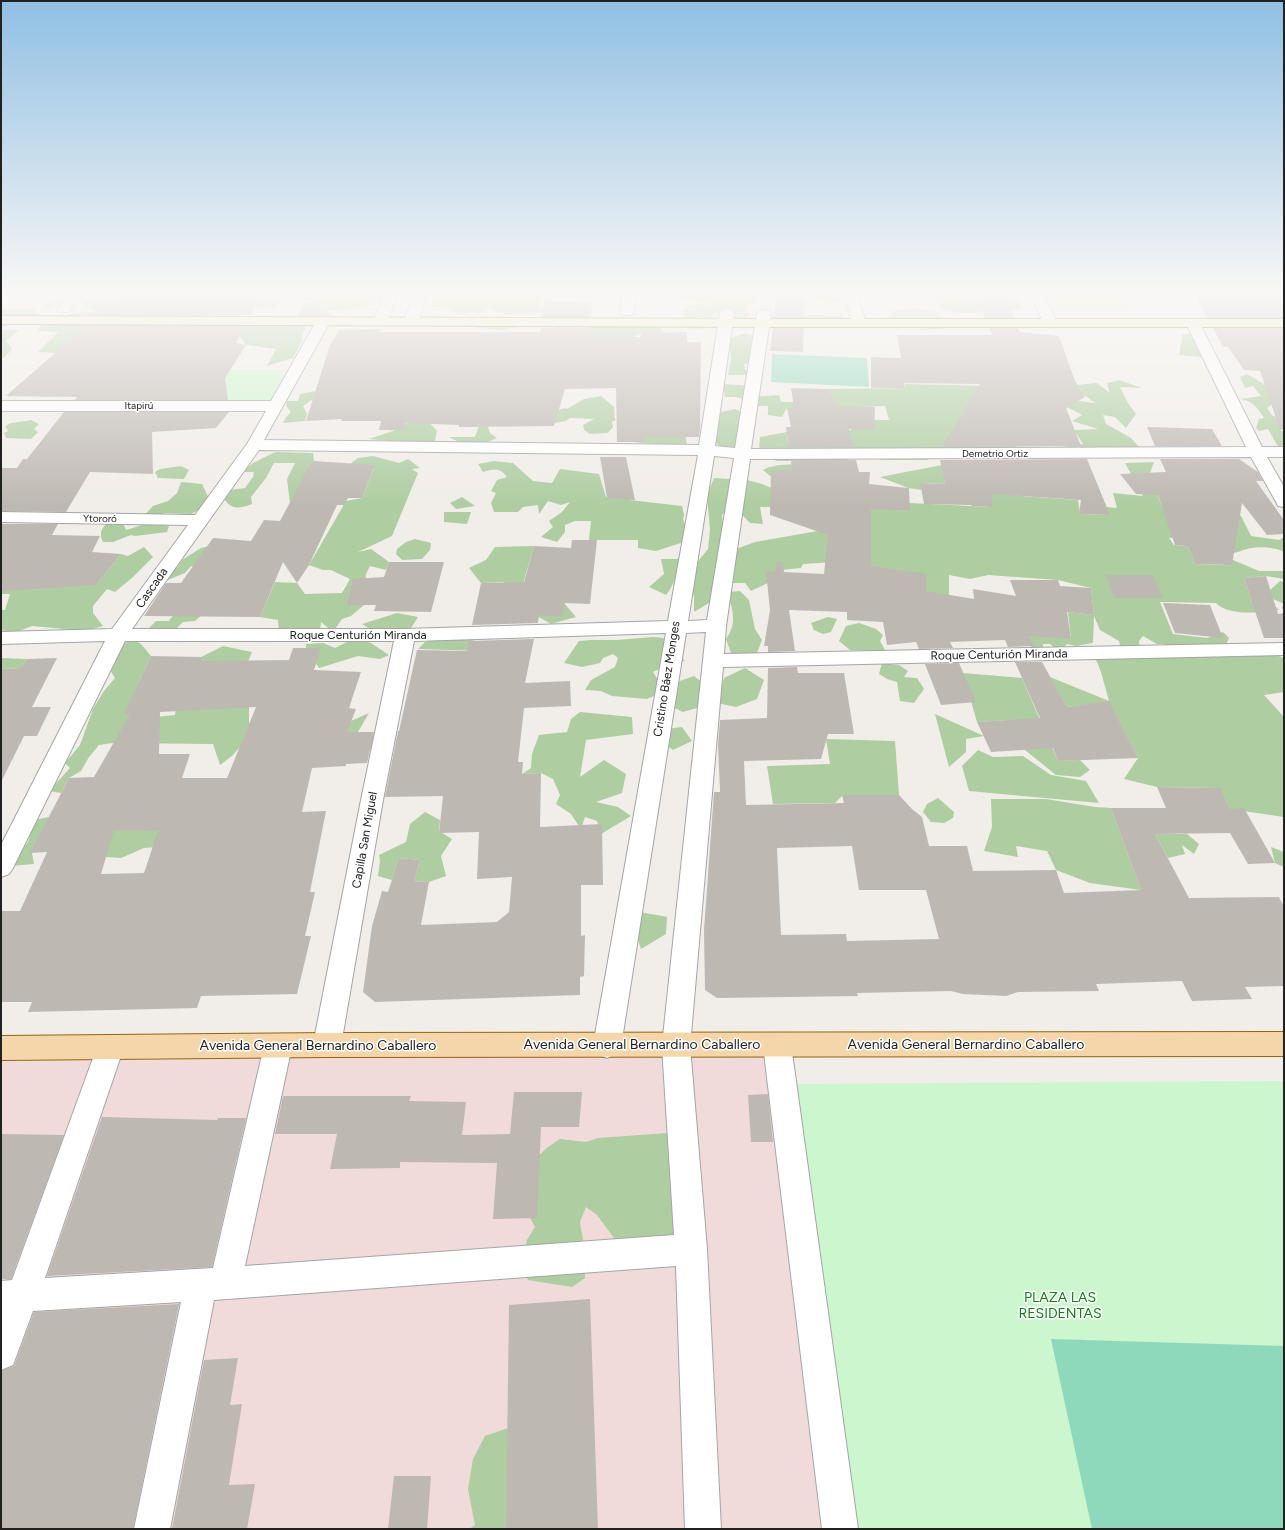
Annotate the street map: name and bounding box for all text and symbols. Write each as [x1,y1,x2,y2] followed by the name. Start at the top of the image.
[125,400,153,412] street label: Itapirú
[962,448,1028,460] street label: Demetrio Ortiz
[83,513,117,525] street label: Ytororó
[133,565,171,611] street label: Cascada
[651,620,683,738] street label: Cristino Báez Monges
[289,628,427,642] street label: Roque Centurión Miranda
[930,647,1068,663] street label: Roque Centurión Miranda
[349,790,381,890] street label: Capilla San Miguel
[524,1037,760,1053] street label: Avenida General Bernardino Caballero
[848,1037,1084,1053] street label: Avenida General Bernardino Caballero
[200,1038,436,1054] street label: Avenida General Bernardino Caballero
[1018,1290,1102,1322] park label: PLAZA LAS RESIDENTAS

